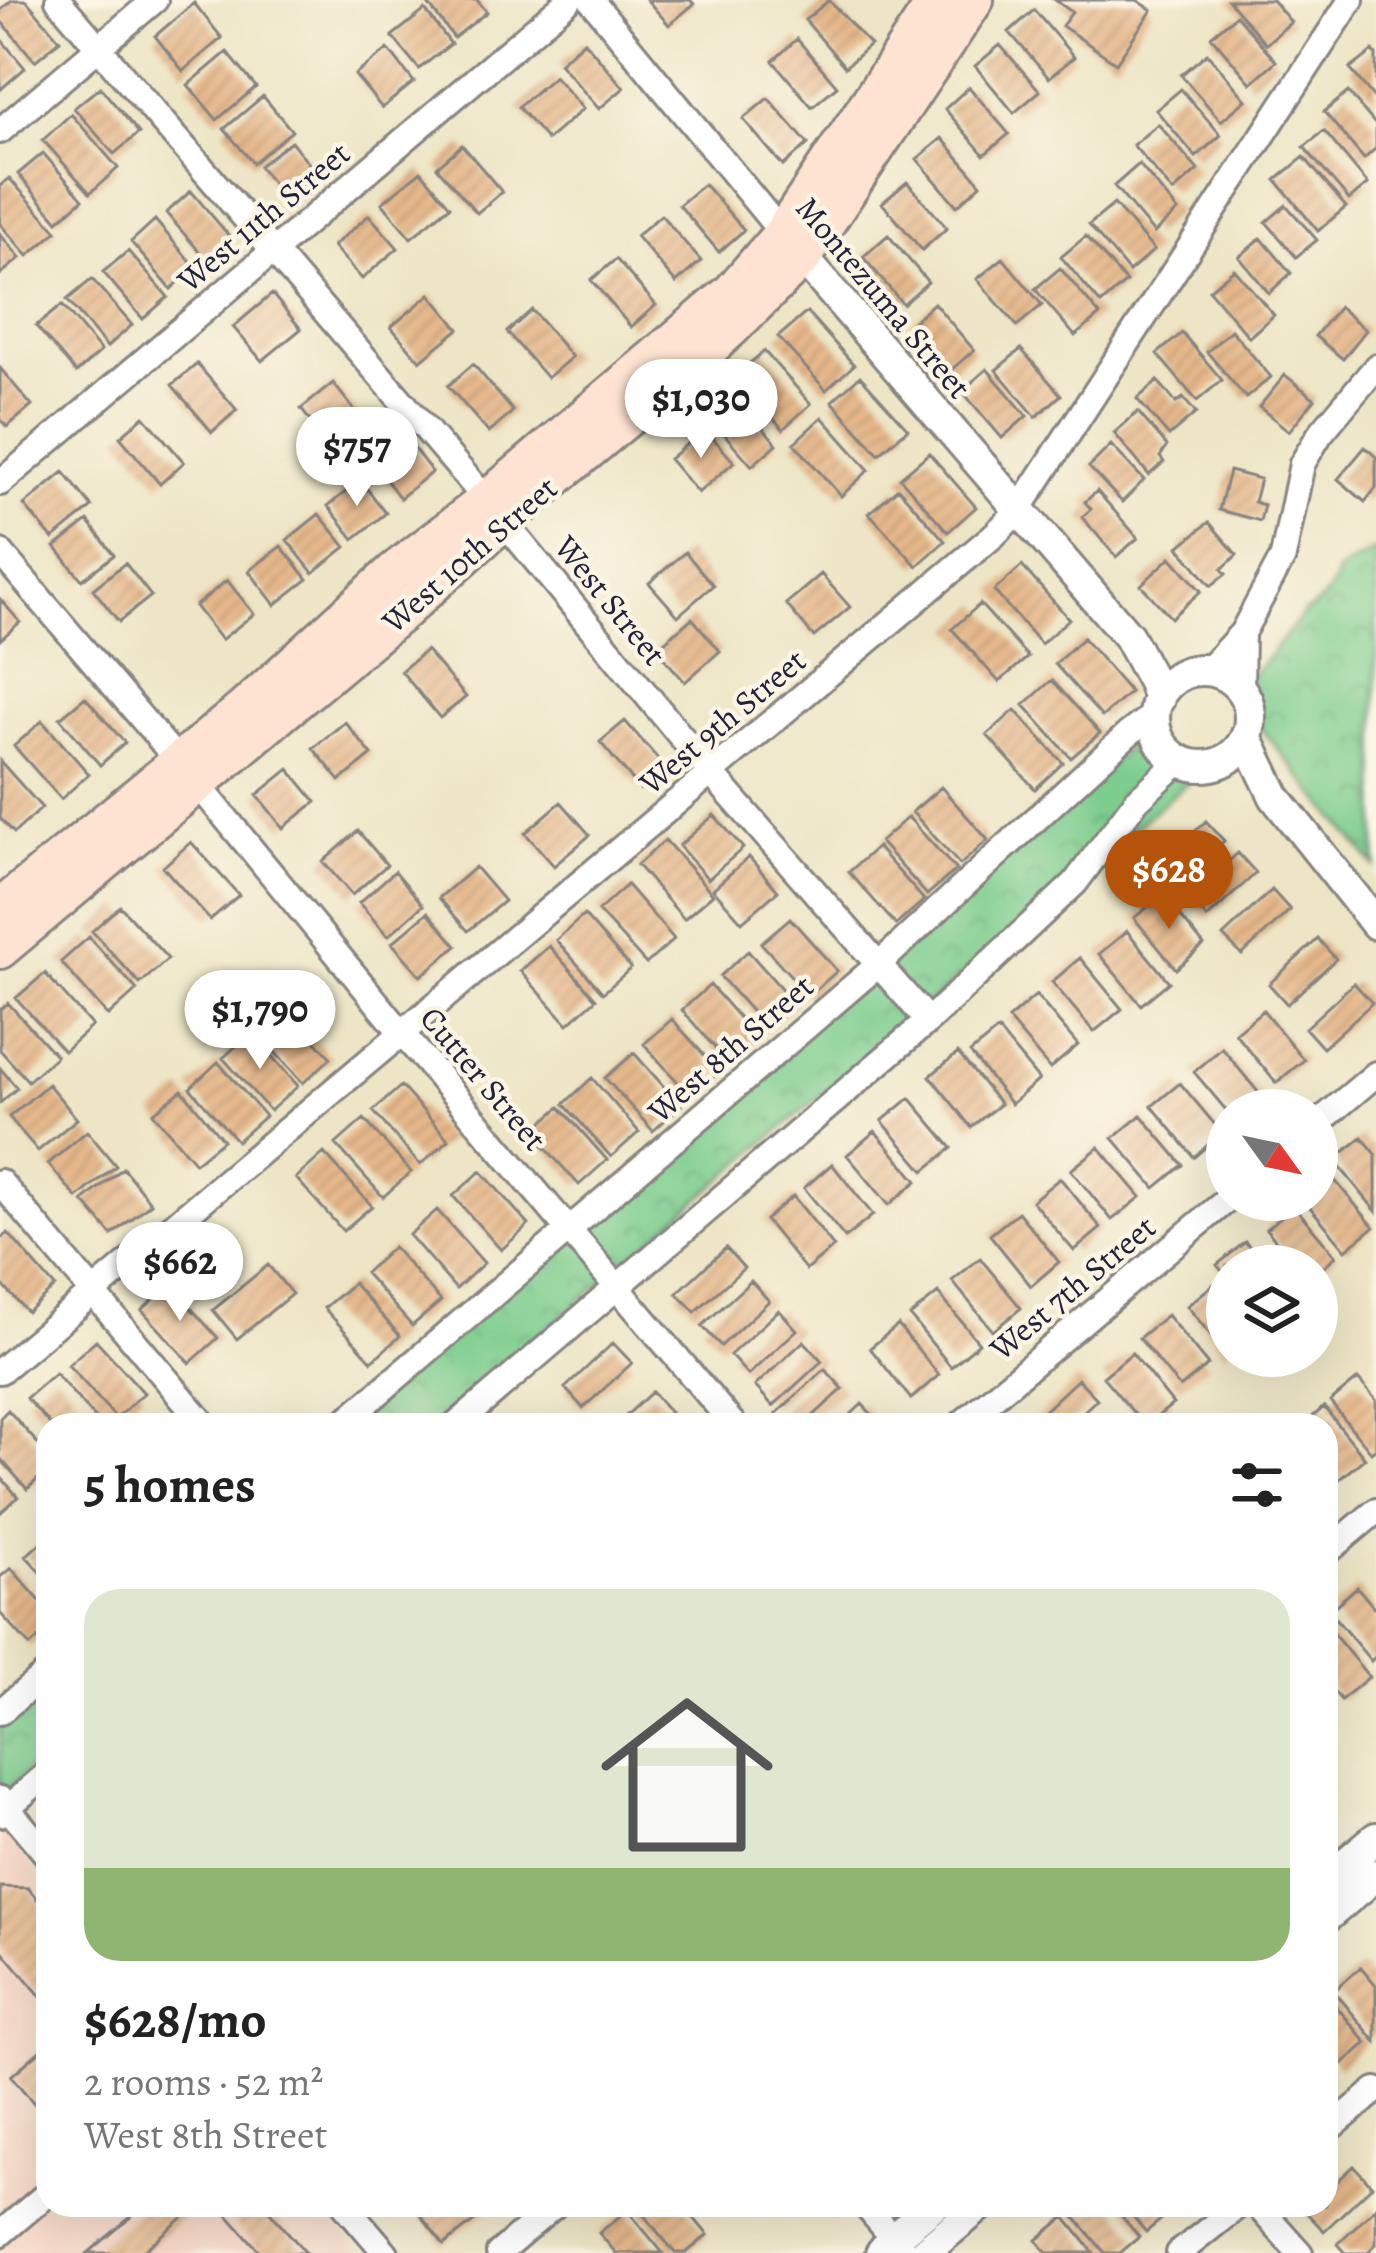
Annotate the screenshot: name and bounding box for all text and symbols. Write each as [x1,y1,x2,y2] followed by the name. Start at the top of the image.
[167,131,359,303] street label: West 11th Street
[786,187,982,408] street label: Montezuma Street
[603,359,799,461] pin: $1,030
[652,371,750,424] text: $1,030
[286,407,428,509] pin: $757
[323,419,391,472] text: $757
[371,466,567,644] street label: West 10th Street
[544,525,677,675] street label: West Street
[629,638,815,805] street label: West 9th Street
[1098,830,1240,932] pin: $628
[1132,842,1206,895] text: $628
[637,964,823,1134] street label: West 8th Street
[162,970,358,1072] pin: $1,790
[212,982,308,1035] text: $1,790
[410,997,557,1160] street label: Cutter Street
[1206,1089,1338,1221] north arrow
[1206,1089,1338,1377] map controls
[979,1205,1165,1371] street label: West 7th Street
[109,1222,251,1324] pin: $662
[143,1234,217,1287] text: $662
[1206,1245,1338,1377] button: layers
[84,1450,256,1520] text: 5 homes
[1224,1452,1290,1518] icon: filters
[579,1667,795,1883] icon: home
[84,1985,267,2055] text: $628/mo
[84,2055,323,2108] text: 2 rooms · 52 m²
[84,2108,327,2161] text: West 8th Street

